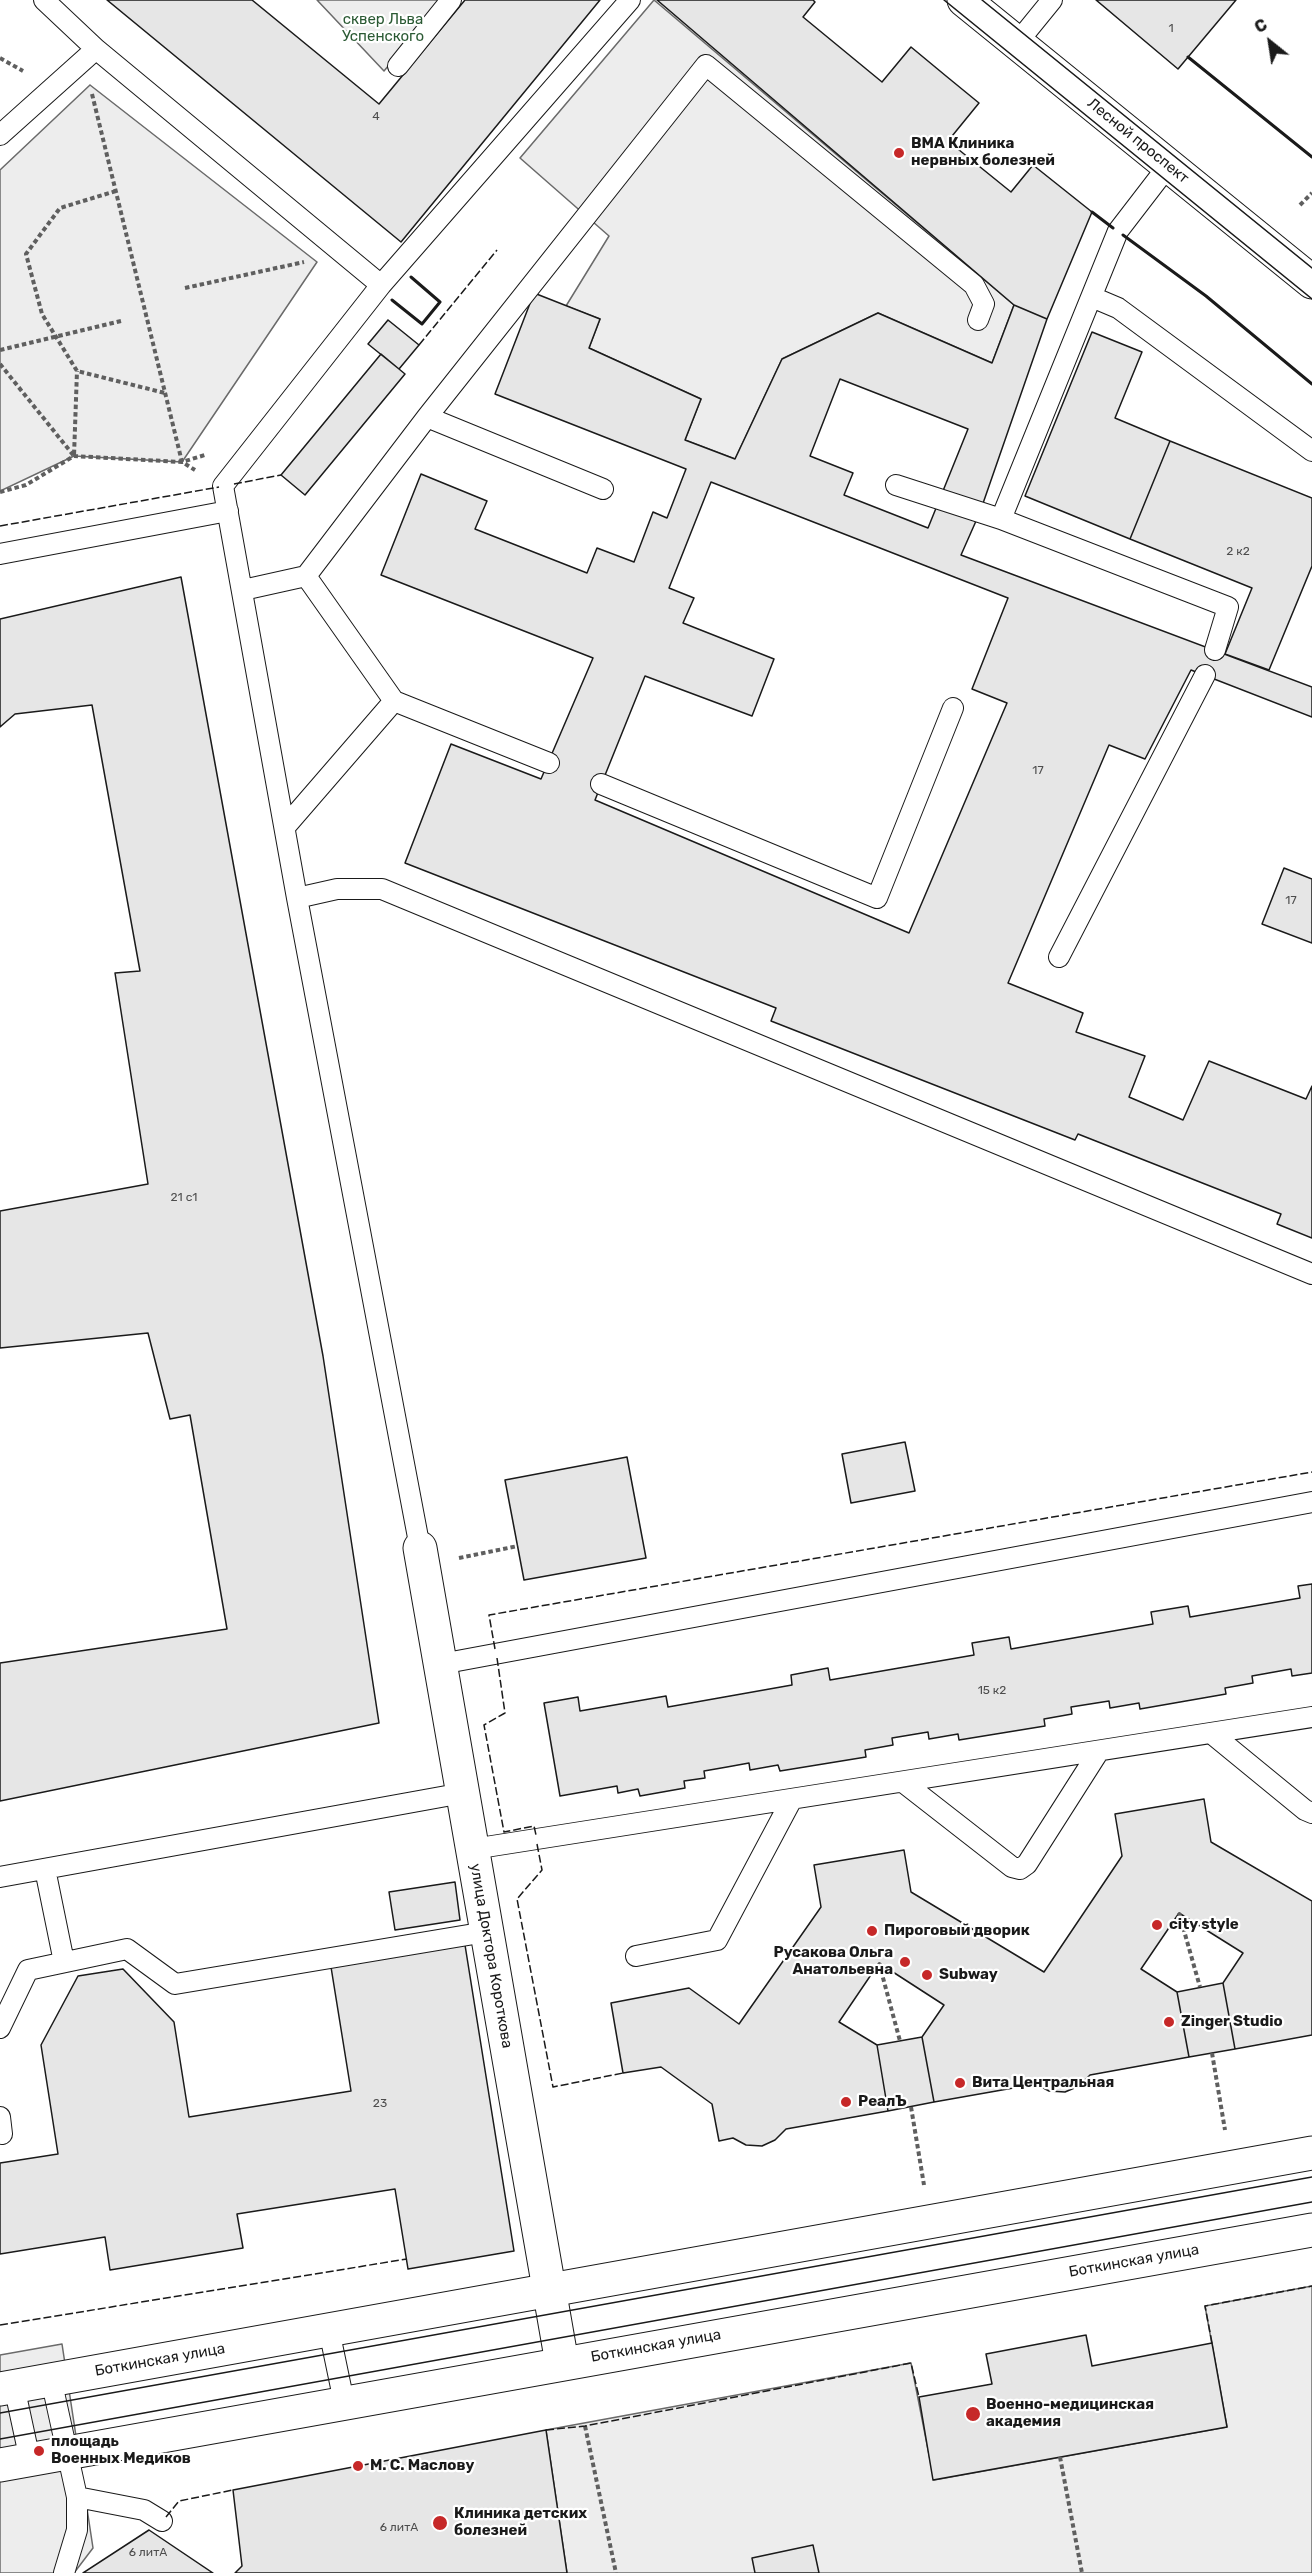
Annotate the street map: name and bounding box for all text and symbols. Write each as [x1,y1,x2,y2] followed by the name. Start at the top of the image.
[342,11,424,46] park label: сквер Льва Успенского
[1240,12,1300,72] north arrow
[1251,15,1270,37] text: С
[1168,22,1174,36] house number: 1
[1084,95,1192,187] street label: Лесной проспект
[372,110,380,124] house number: 4
[911,135,1055,170] place label: ВМА Клиника нервных болезней
[892,146,906,160] marker: ВМА Клиника нервных болезней
[1226,545,1250,559] house number: 2 к2
[1032,764,1044,778] house number: 17
[1285,894,1297,908] house number: 17
[171,1191,197,1205] house number: 21 с1
[978,1684,1006,1698] house number: 15 к2
[466,1862,516,2050] street label: улица Доктора Короткова
[1169,1916,1239,1934] place label: city style
[1150,1918,1164,1932] marker: city style
[884,1922,1030,1940] place label: Пироговый дворик
[865,1924,879,1938] marker: Пироговый дворик
[774,1944,893,1979] place label: Русакова Ольга Анатольевна
[898,1955,912,1969] marker: Русакова Ольга Анатольевна
[939,1966,998,1984] place label: Subway
[920,1968,934,1982] marker: Subway
[1181,2013,1283,2031] place label: Zinger Studio
[1162,2015,1176,2029] marker: Zinger Studio
[972,2074,1114,2092] place label: Вита Центральная
[953,2076,967,2090] marker: Вита Центральная
[858,2093,907,2111] place label: РеалЪ
[839,2095,853,2109] marker: РеалЪ
[373,2097,387,2111] house number: 23
[1068,2241,1200,2281] street label: Боткинская улица
[590,2326,722,2366] street label: Боткинская улица
[94,2340,226,2380] street label: Боткинская улица
[986,2396,1154,2431] place label: Военно-медицинская академия
[964,2405,982,2423] marker: Военно-медицинская академия
[51,2433,191,2468] place label: площадь Военных Медиков
[32,2444,46,2458] marker: площадь Военных Медиков
[370,2457,474,2475] place label: М. С. Маслову
[351,2459,365,2473] marker: М. С. Маслову
[454,2505,587,2540] place label: Клиника детских болезней
[431,2514,449,2532] marker: Клиника детских болезней
[380,2521,418,2535] house number: 6 литА
[129,2546,167,2560] house number: 6 литА

